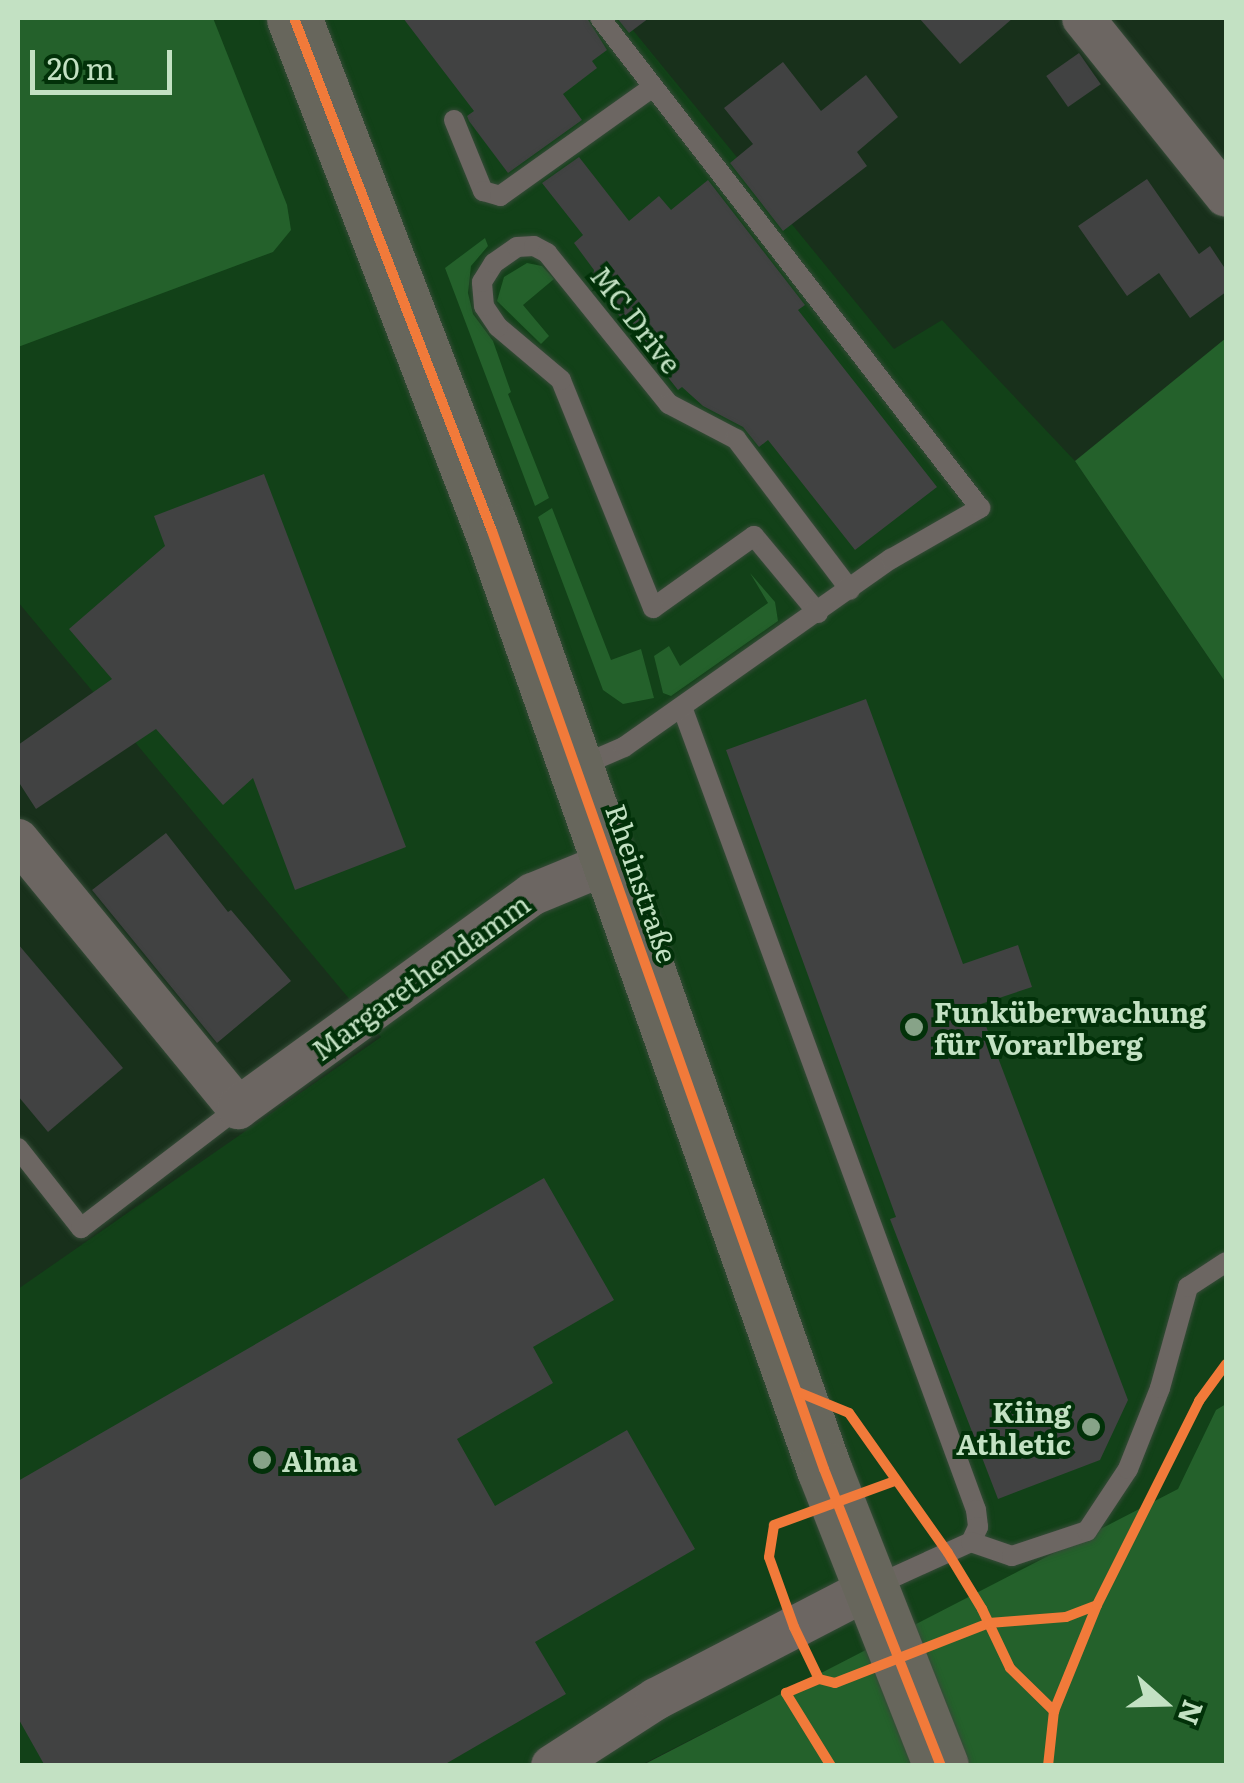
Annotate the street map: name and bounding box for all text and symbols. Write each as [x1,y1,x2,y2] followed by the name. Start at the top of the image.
[35,30,178,92] scale bar
[47,45,115,89] text: 20 m
[585,259,689,379] street label: MC Drive
[600,799,686,967] street label: Rheinstraße
[305,886,535,1066] street label: Margarethendamm
[934,994,1206,1060] place label: Funküberwachung für Vorarlberg
[903,1016,925,1038] marker: Funküberwachung für Vorarlberg
[956,1394,1071,1460] place label: Kiing Athletic
[1080,1416,1102,1438] marker: Kiing Athletic
[282,1443,357,1477] place label: Alma
[251,1449,273,1471] marker: Alma
[1114,1653,1214,1753] north arrow
[1168,1695,1216,1731] text: N

